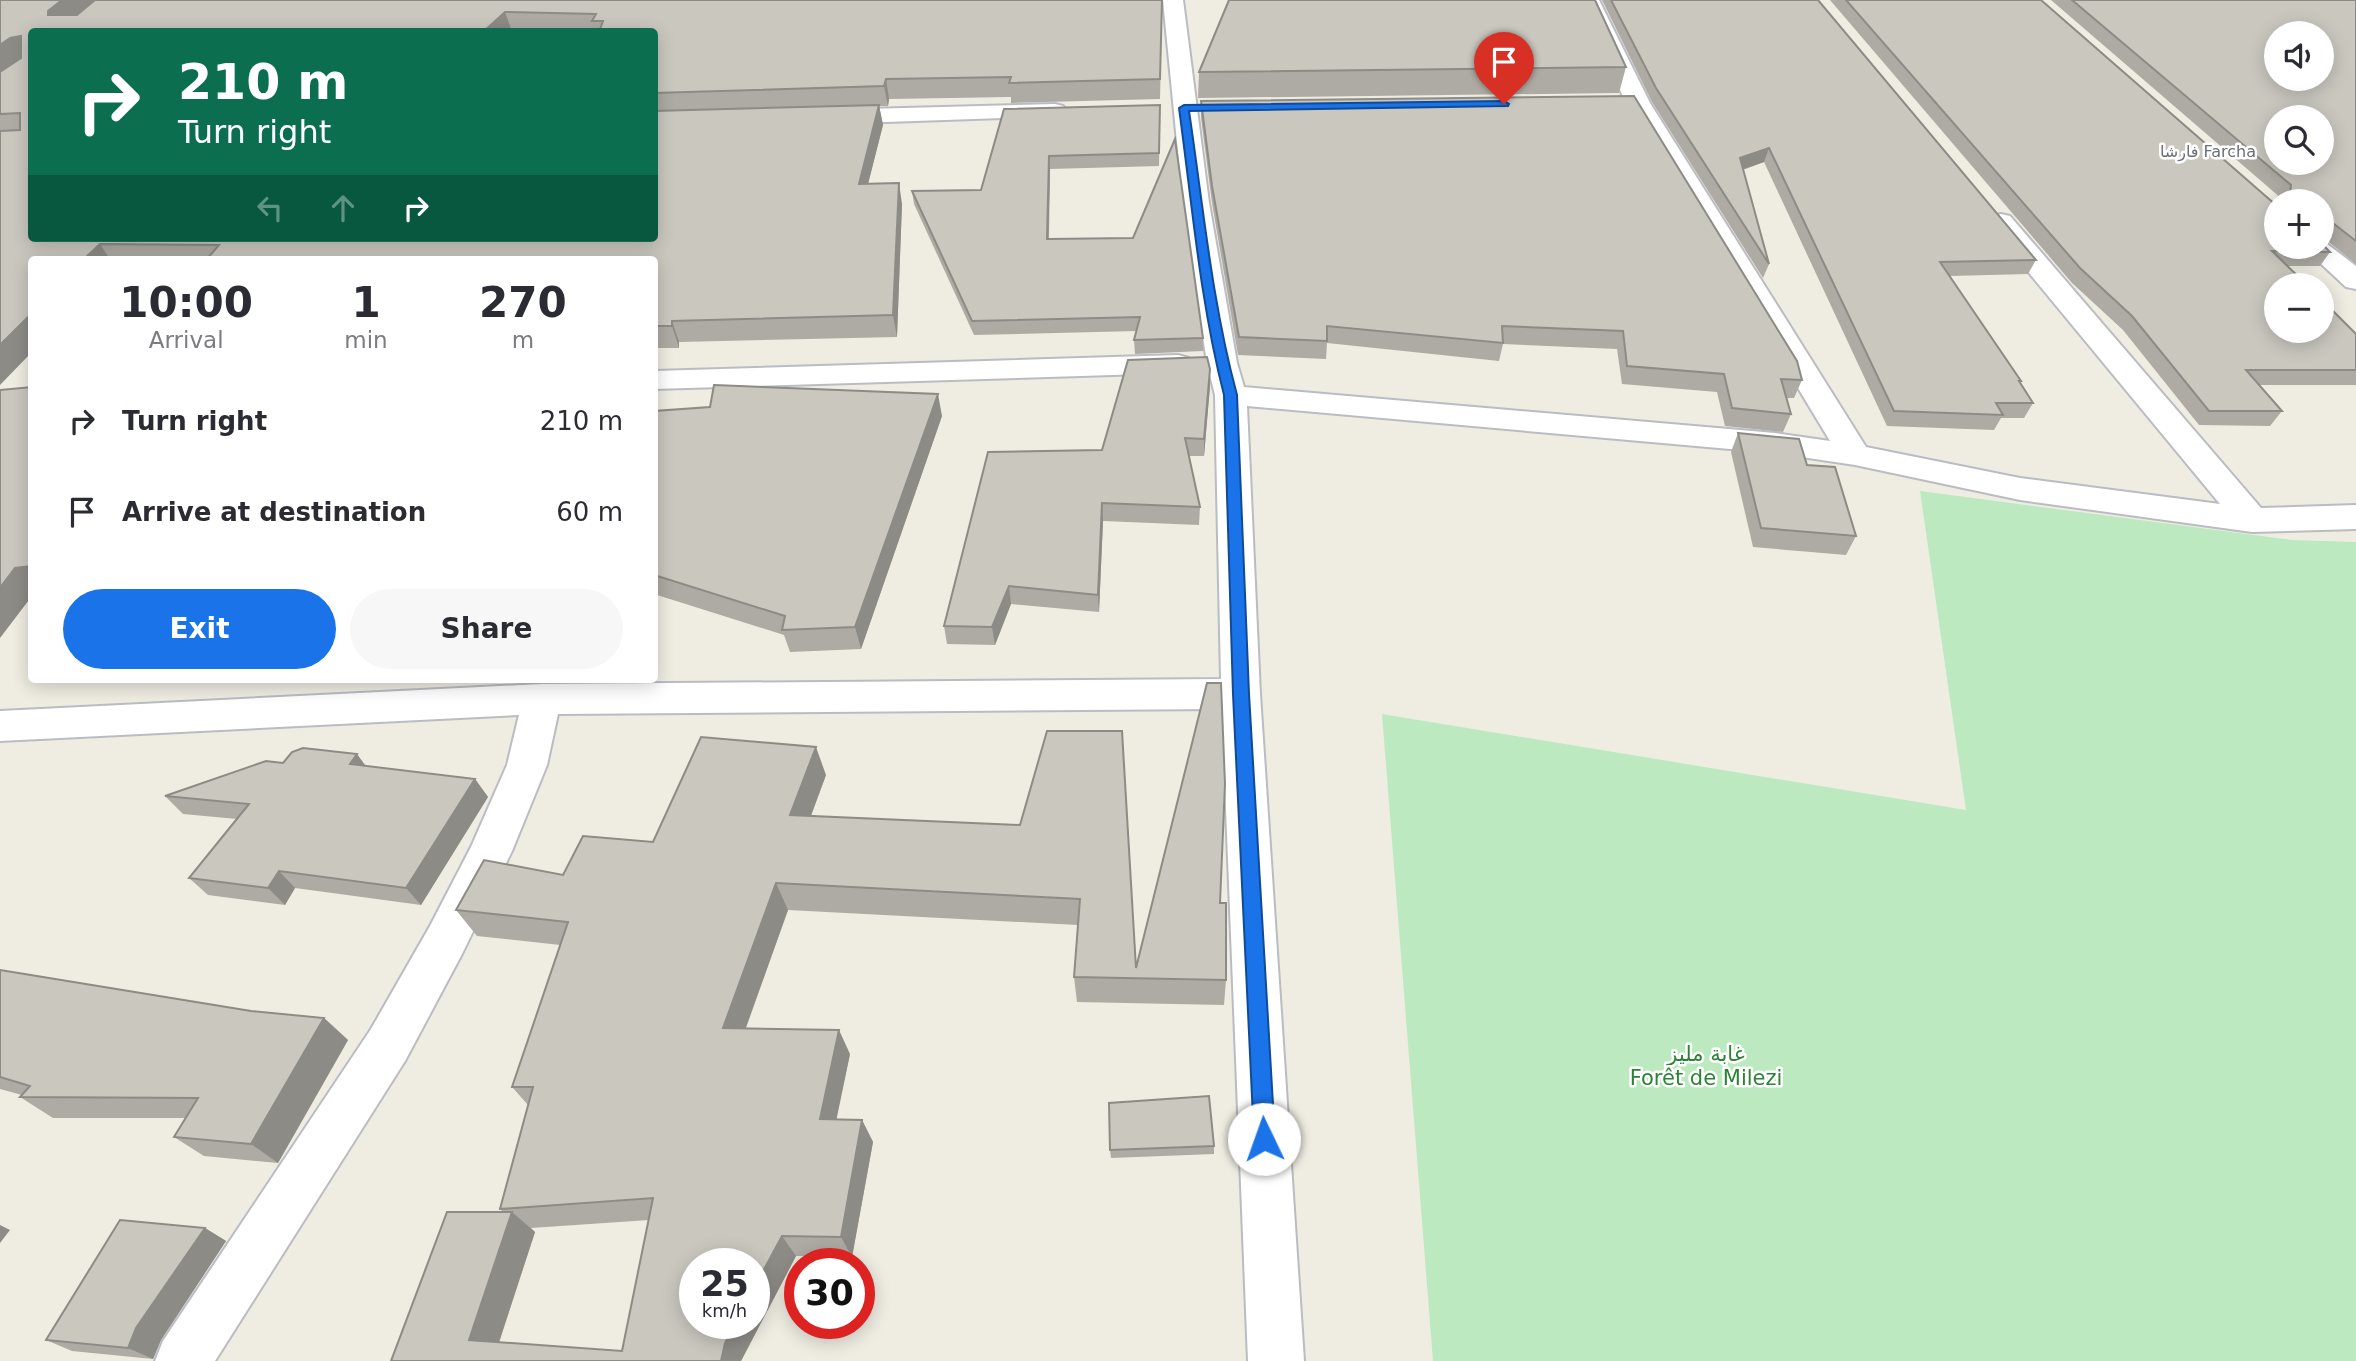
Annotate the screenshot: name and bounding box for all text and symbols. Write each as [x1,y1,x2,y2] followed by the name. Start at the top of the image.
[2264,21,2334,343] map controls
[2264,21,2334,91] button: sound
[1474,32,1534,104] pin
[1485,43,1523,81] icon: arrive
[178,54,348,111] text: 210 m
[63,56,154,147] icon: right
[2264,105,2334,175] button: search
[178,113,331,151] text: Turn right
[2160,142,2256,162] district label: فارشا Farcha
[251,189,289,227] icon: left
[324,189,362,227] icon: ahead
[397,189,435,227] icon: right
[2264,189,2334,259] button: +
[2264,273,2334,343] button: −
[119,278,253,327] text: 10:00
[351,278,381,327] text: 1
[479,278,567,327] text: 270
[149,327,224,353] text: Arrival
[344,327,388,353] text: min
[512,327,534,353] text: m
[63,402,101,440] icon: right
[122,406,267,436] text: Turn right
[540,406,623,436] text: 210 m
[63,493,101,531] icon: arrive
[122,497,426,527] text: Arrive at destination
[556,497,623,527] text: 60 m
[63,589,336,669] button: Exit
[350,589,623,669] button: Share
[1630,1042,1782,1090] park label: غابة مليز Forêt de Milezi
[1227,1102,1301,1176] position arrow
[784,1248,875,1339] speed limit sign: 30
[700,1264,749,1304] text: 25
[702,1300,747,1321] text: km/h

